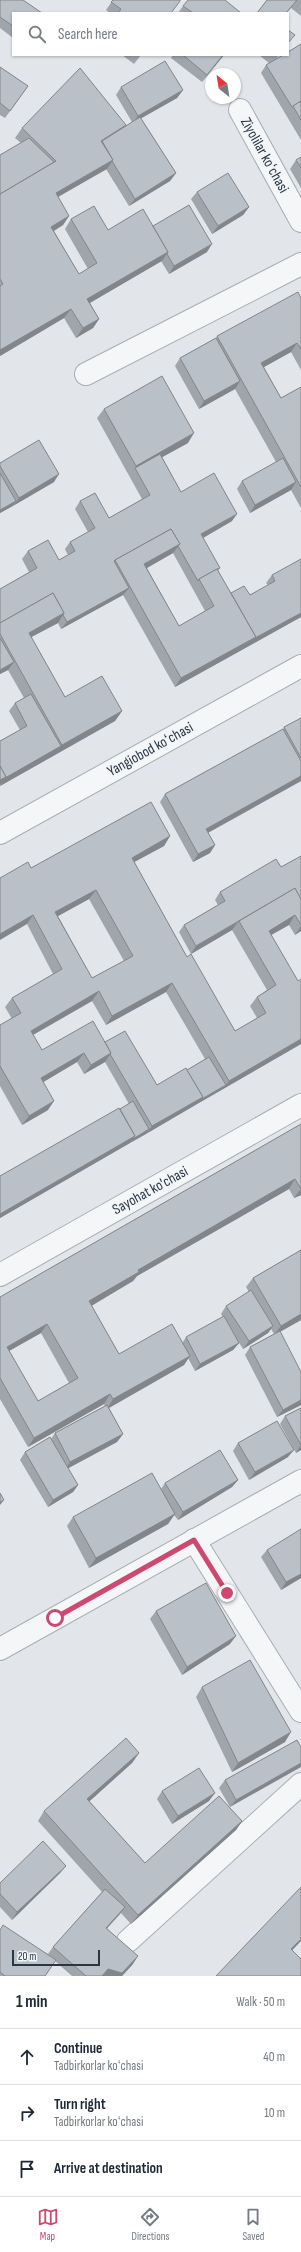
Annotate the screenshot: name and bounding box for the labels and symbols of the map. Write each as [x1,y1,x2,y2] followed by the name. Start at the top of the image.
[205,68,241,104] north arrow
[236,114,293,197] street label: Ziyolilar koʻchasi
[104,718,197,781] street label: Yangiobod koʻchasi
[109,1162,192,1219] street label: Sayohat ko'chasi
[218,1584,236,1602] route end
[46,1609,64,1627] route start
[12,1948,100,1967] scale bar

